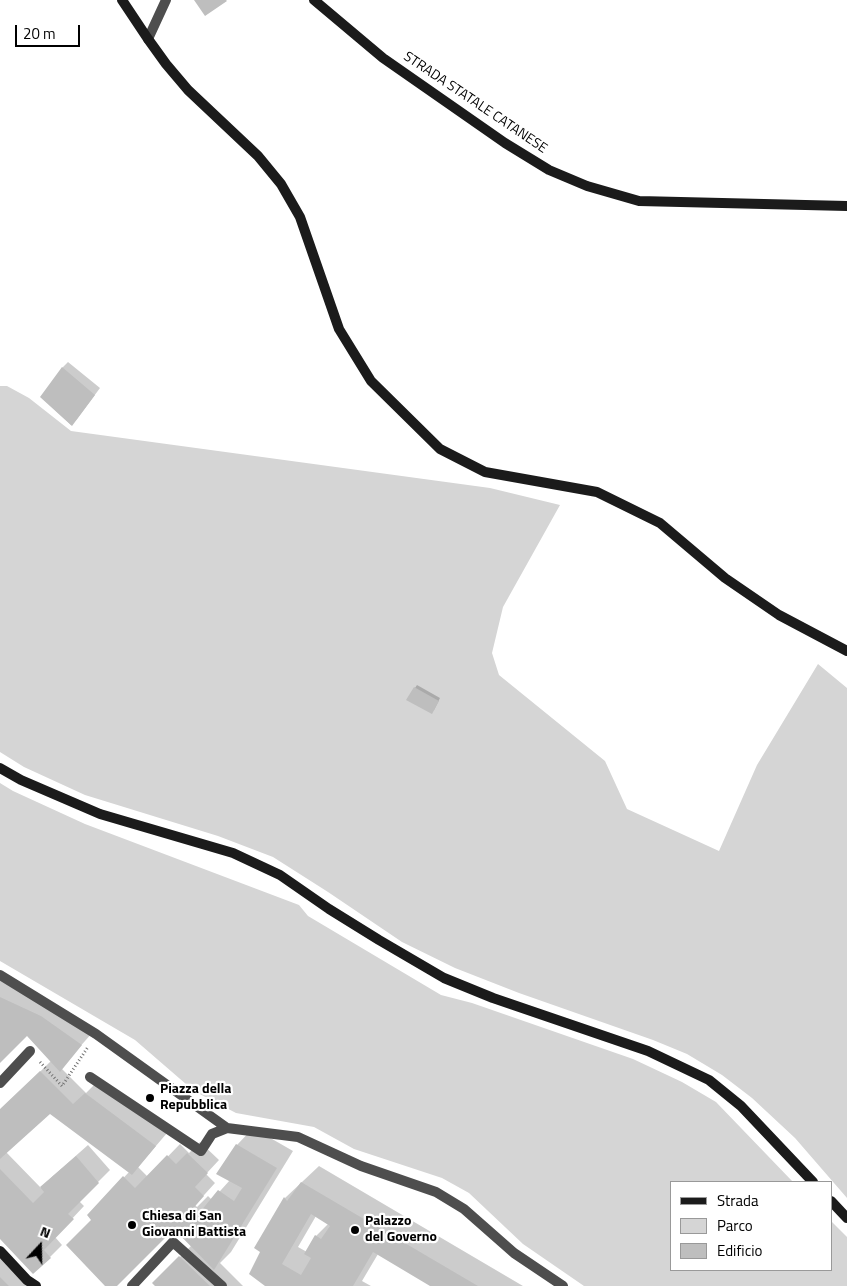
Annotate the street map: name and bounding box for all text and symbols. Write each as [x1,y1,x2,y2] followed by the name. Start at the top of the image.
[18,15,82,47] scale bar
[23,22,56,45] text: 20 m
[400,49,550,157] street label: STRADA STATALE CATANESE
[160,1082,231,1114] place label: Piazza della Repubblica
[144,1092,156,1104] marker: Piazza della Repubblica
[670,1181,832,1271] legend
[717,1189,758,1212] text: Strada
[142,1209,246,1242] place label: Chiesa di San Giovanni Battista
[365,1214,437,1246] place label: Palazzo del Governo
[717,1214,753,1237] text: Parco
[126,1219,138,1231] marker: Chiesa di San Giovanni Battista
[37,1220,54,1243] text: N
[15,1221,65,1271] north arrow
[349,1224,361,1236] marker: Palazzo del Governo
[717,1239,762,1262] text: Edificio

